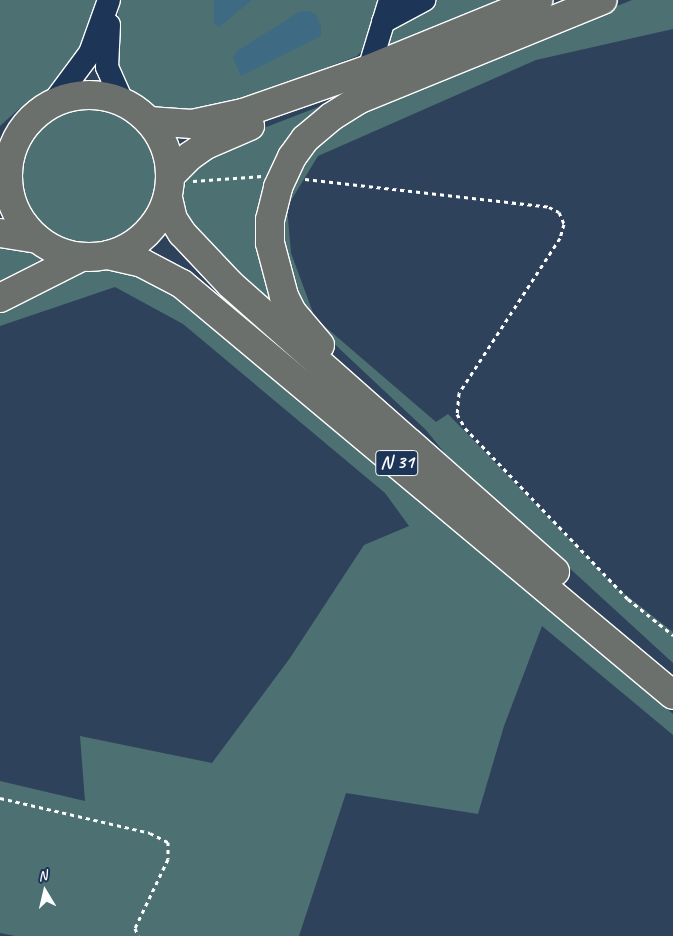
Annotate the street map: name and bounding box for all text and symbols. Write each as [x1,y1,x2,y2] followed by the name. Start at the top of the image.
[374,446,420,479] road number: N 31
[20,866,70,916] north arrow
[37,867,48,885] text: N

